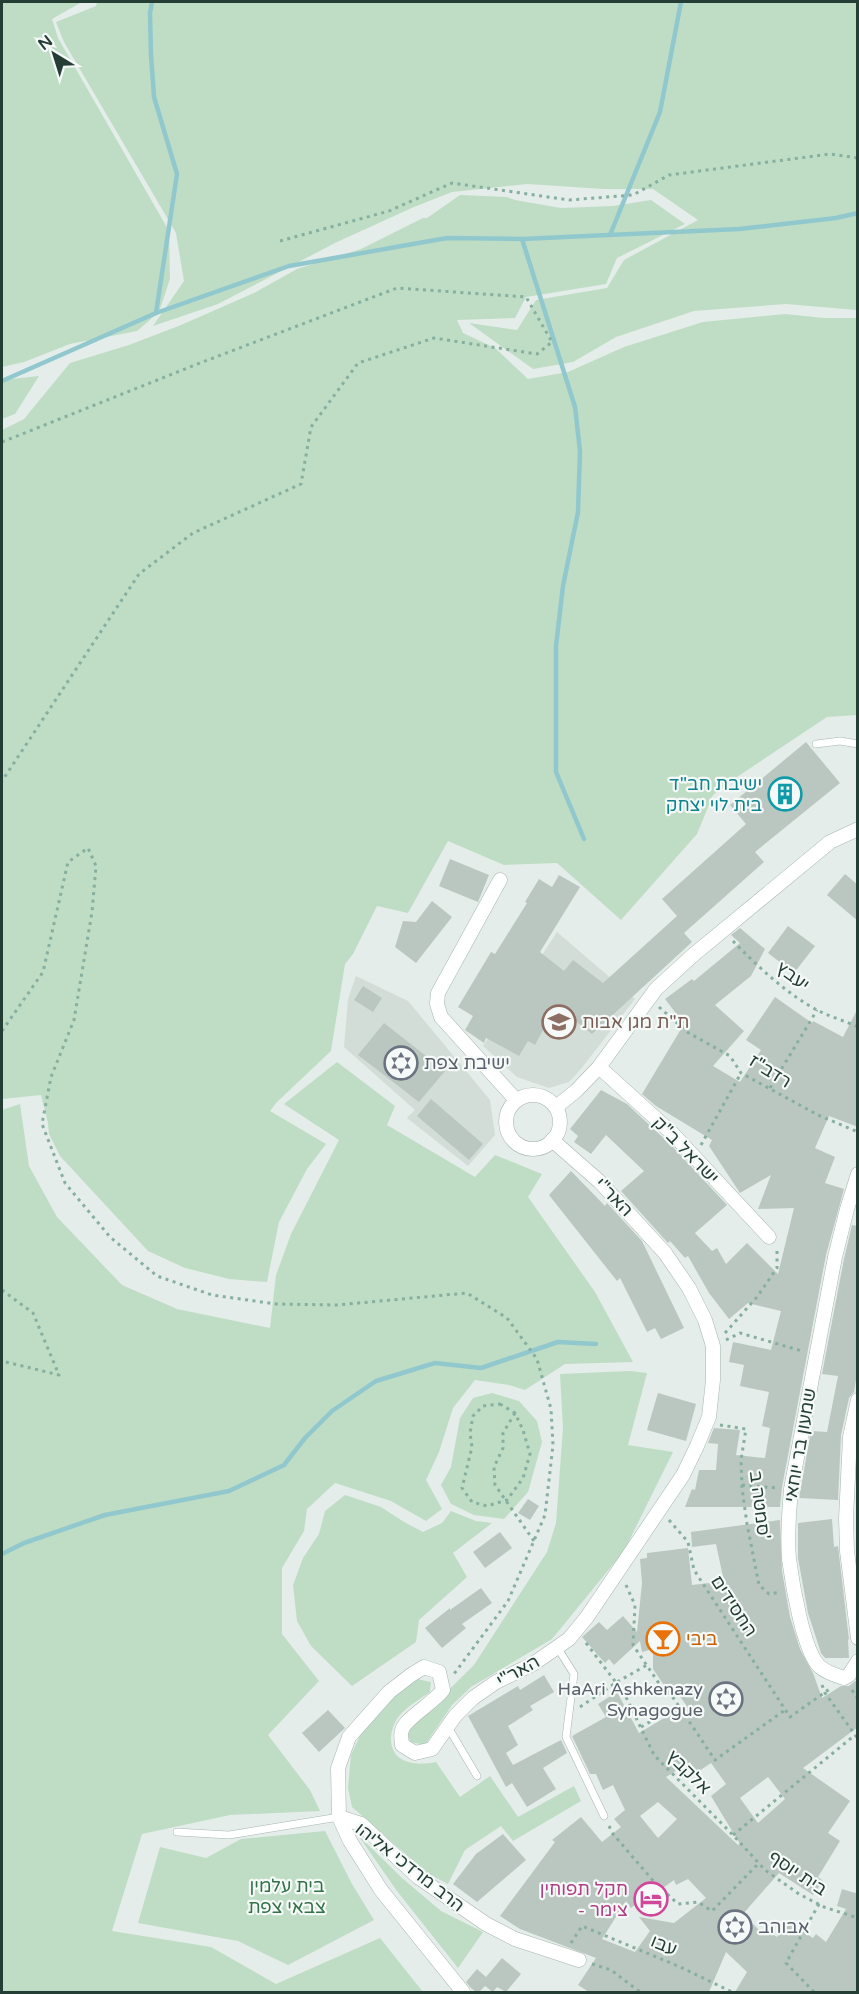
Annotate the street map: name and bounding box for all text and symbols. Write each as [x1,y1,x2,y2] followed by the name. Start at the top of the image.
[24,24,84,84] north arrow
[34,31,57,55] text: N
[666,773,762,816] place label: ישיבת חב"ד בית לוי יצחק
[767,776,803,812] building icon: ישיבת חב"ד בית לוי יצחק
[772,957,814,995] street label: יעבץ
[541,1004,577,1040] school or university icon: ת"ת מגן אבות
[582,1011,689,1033] place label: ת"ת מגן אבות
[383,1045,419,1081] synagogue icon: ישיבת צפת
[745,1049,795,1093] street label: רדב"ז
[424,1052,510,1074] place label: ישיבת צפת
[648,1112,724,1188] street label: ישראל ב"ק
[590,1173,638,1221] street label: האר"י
[779,1386,821,1504] street label: שמעון בר יוחאי
[745,1469,775,1541] street label: סמטה ב'
[706,1571,762,1641] street label: החסידים
[645,1621,681,1657] bar icon: ביבי
[686,1628,718,1650] place label: ביבי
[493,1650,543,1692] street label: האר"י
[558,1678,703,1721] place label: HaAri Ashkenazy Synagogue
[708,1681,744,1717] synagogue icon: HaAri Ashkenazy Synagogue
[662,1745,716,1799] street label: אלקבץ
[351,1818,469,1916] street label: הרב מרדכי אליהו
[765,1846,832,1901] street label: בית יוסף
[248,1875,326,1918] park label: בית עלמין צבאי צפת
[540,1878,628,1921] place label: חקל תפוחין - צימר
[633,1881,669,1917] hotel icon: חקל תפוחין - צימר
[717,1909,753,1945] synagogue icon: אבוהב
[758,1916,810,1938] place label: אבוהב
[648,1930,680,1960] street label: עבו

